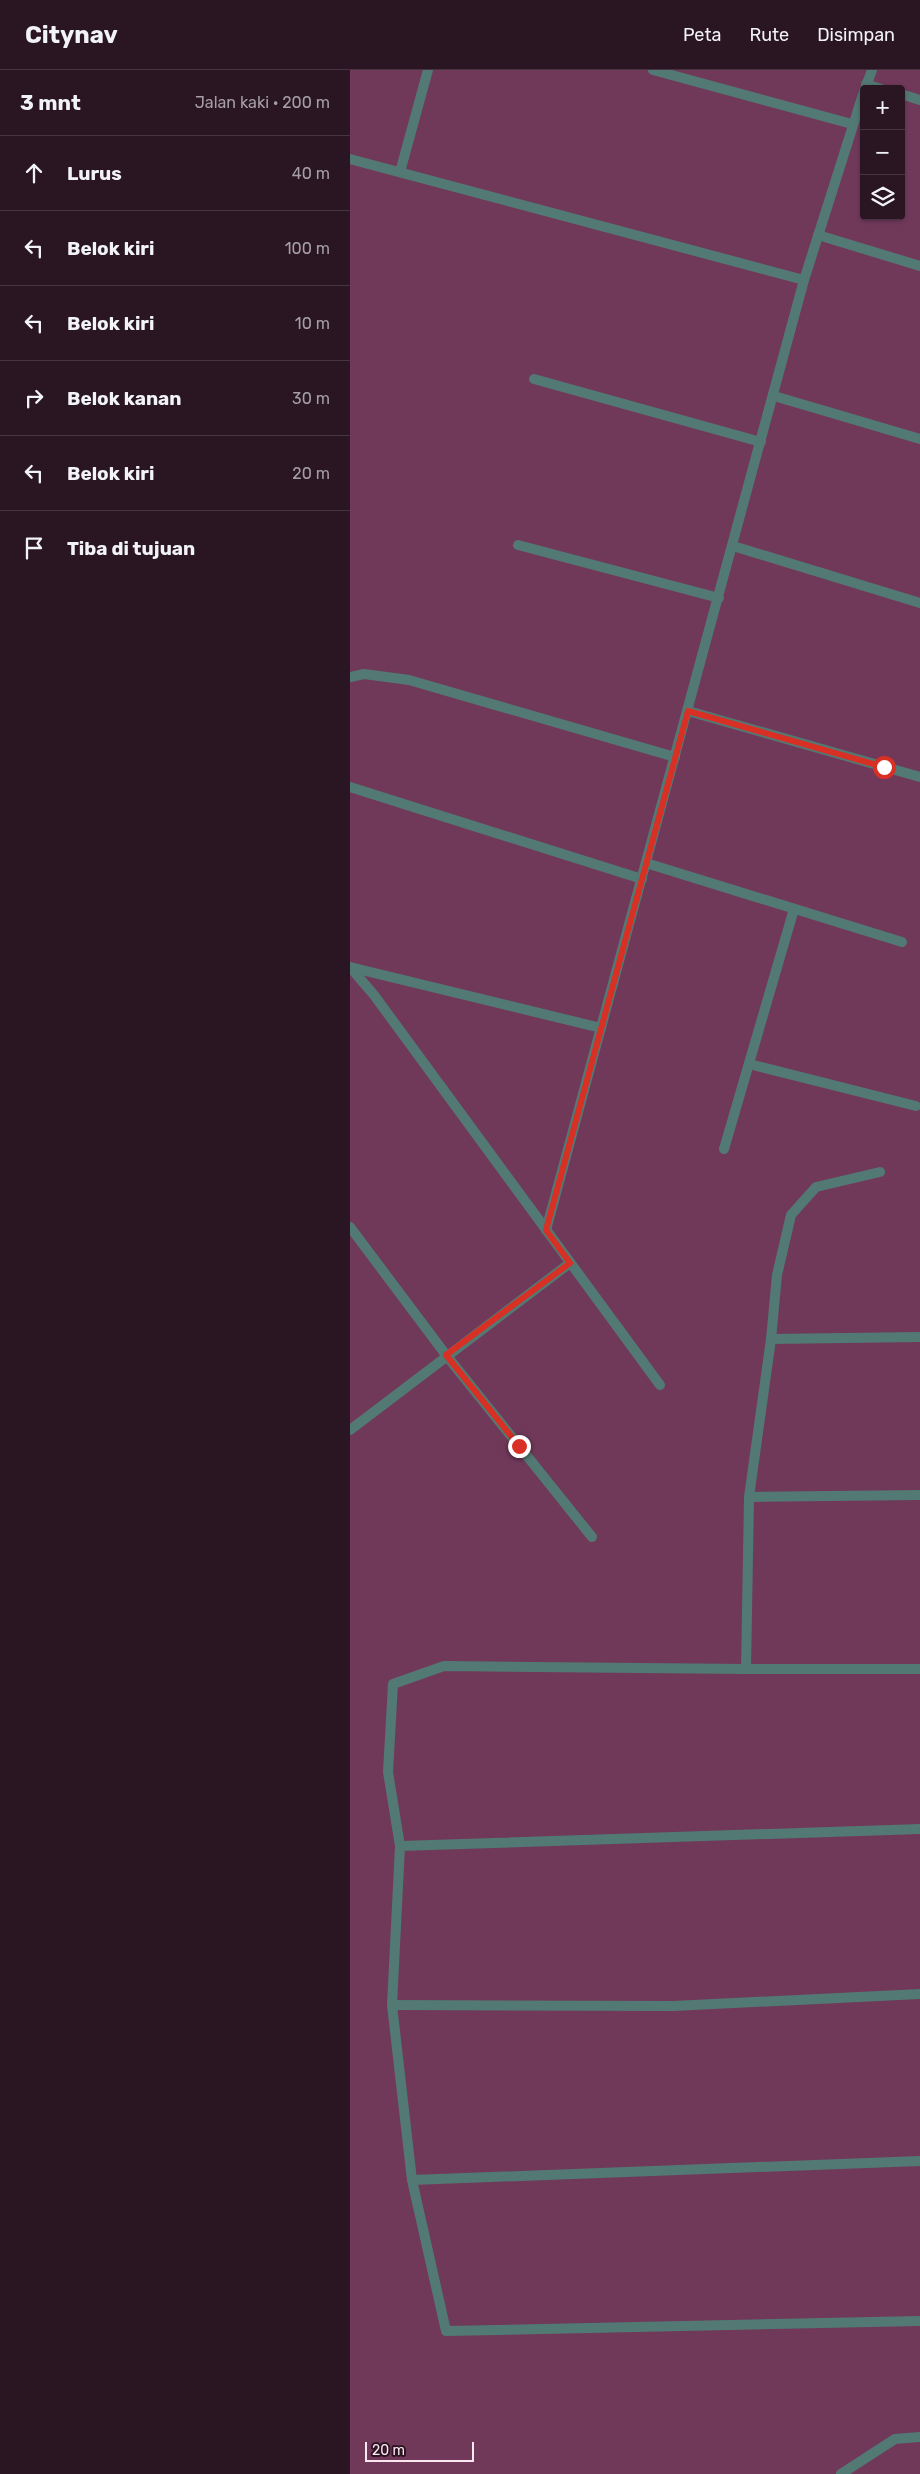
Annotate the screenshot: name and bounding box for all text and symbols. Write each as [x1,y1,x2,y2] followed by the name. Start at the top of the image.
[25,21,118,49] text: Citynav
[683,24,721,46] text: Peta
[749,24,789,46] text: Rute
[817,24,895,46] text: Disimpan
[860,85,905,220] map controls
[860,85,905,130] button: +
[20,90,81,115] text: 3 mnt
[195,93,330,112] text: Jalan kaki · 200 m
[860,130,905,175] button: −
[20,159,48,187] icon: ahead
[67,162,122,185] text: Lurus
[292,164,330,183] text: 40 m
[860,175,905,220] button: layers
[20,234,48,262] icon: left
[67,237,154,260] text: Belok kiri
[285,239,330,258] text: 100 m
[20,309,48,337] icon: left
[67,312,154,335] text: Belok kiri
[295,314,330,333] text: 10 m
[20,384,48,412] icon: right
[67,387,182,410] text: Belok kanan
[292,389,330,408] text: 30 m
[20,459,48,487] icon: left
[67,462,154,485] text: Belok kiri
[292,464,330,483] text: 20 m
[20,534,48,562] icon: arrive
[67,537,195,560] text: Tiba di tujuan
[873,756,896,779] route start
[508,1435,531,1458] route end
[365,2439,474,2462] scale bar
[372,2442,405,2459] text: 20 m

